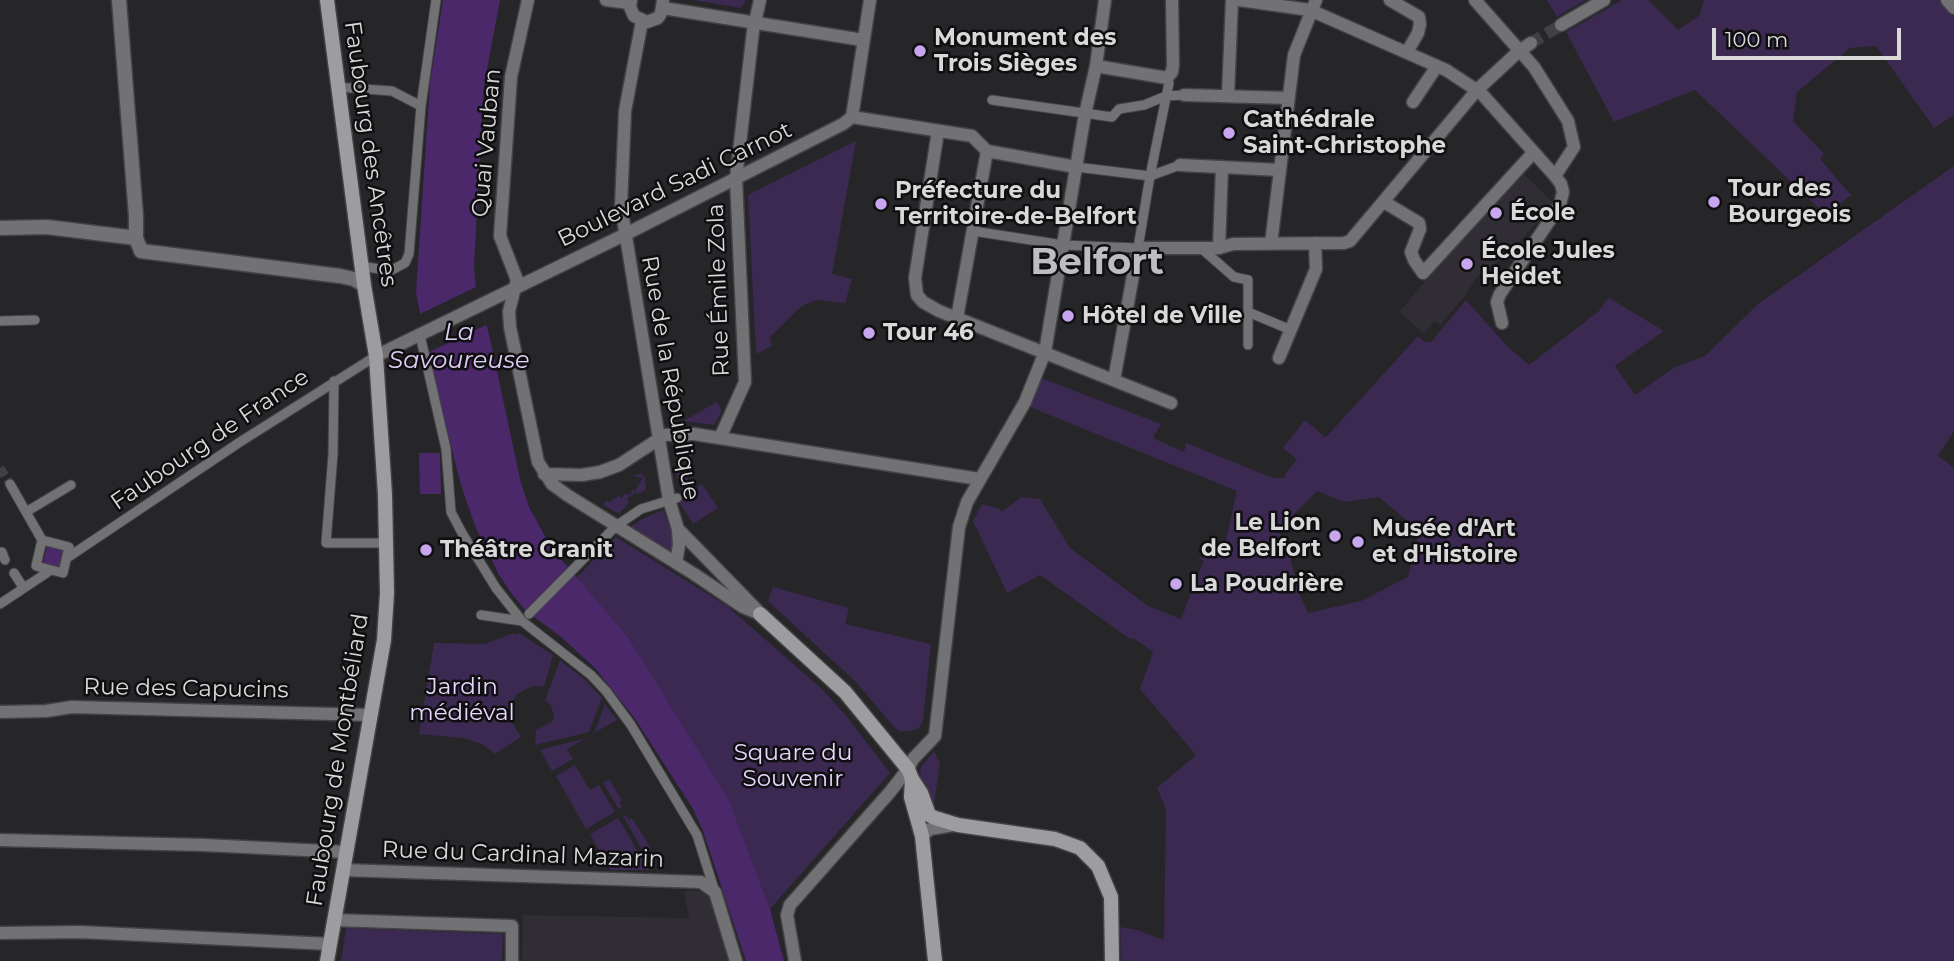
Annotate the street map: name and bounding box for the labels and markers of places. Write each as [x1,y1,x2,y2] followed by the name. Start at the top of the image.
[934,24,1117,78] place label: Monument des Trois Sièges
[912,43,928,59] marker: Monument des Trois Sièges
[1243,106,1446,160] place label: Cathédrale Saint-Christophe
[1221,125,1237,141] marker: Cathédrale Saint-Christophe
[1728,175,1851,229] place label: Tour des Bourgeois
[895,177,1137,231] place label: Préfecture du Territoire-de-Belfort
[1706,194,1722,210] marker: Tour des Bourgeois
[873,196,889,212] marker: Préfecture du Territoire-de-Belfort
[1510,199,1575,227] place label: École
[1488,205,1504,221] marker: École
[1481,237,1615,291] place label: École Jules Heidet
[1459,256,1475,272] marker: École Jules Heidet
[1082,302,1242,330] place label: Hôtel de Ville
[1060,308,1076,324] marker: Hôtel de Ville
[883,319,974,347] place label: Tour 46
[861,325,877,341] marker: Tour 46
[1201,509,1321,563] place label: Le Lion de Belfort
[1372,515,1518,569] place label: Musée d'Art et d'Histoire
[1327,528,1343,544] marker: Le Lion de Belfort
[1350,534,1366,550] marker: Musée d'Art et d'Histoire
[440,536,613,564] place label: Théâtre Granit
[418,542,434,558] marker: Théâtre Granit
[1190,570,1344,598] place label: La Poudrière
[1168,576,1184,592] marker: La Poudrière

